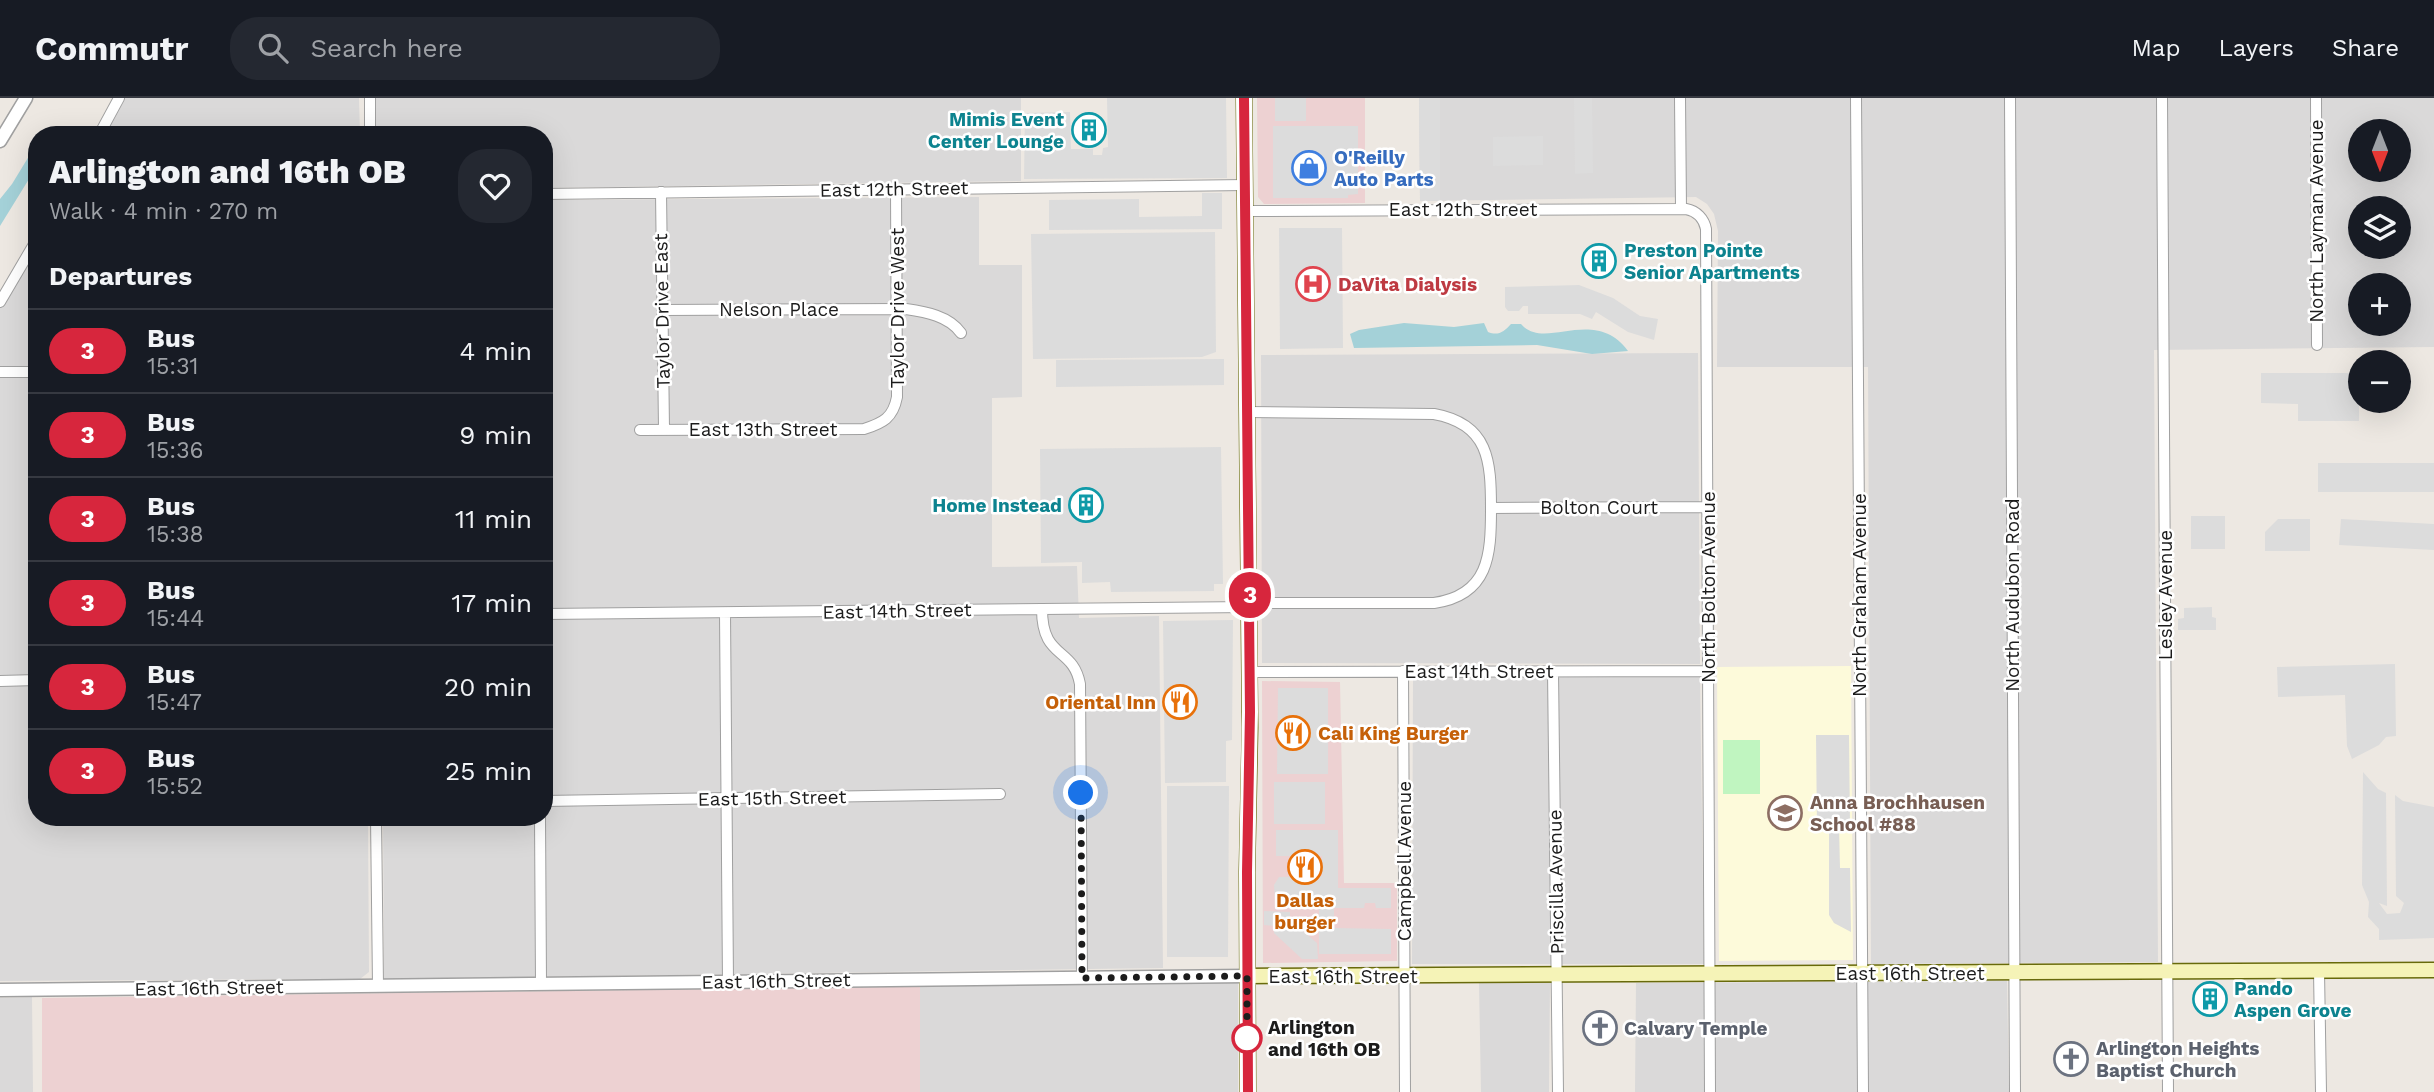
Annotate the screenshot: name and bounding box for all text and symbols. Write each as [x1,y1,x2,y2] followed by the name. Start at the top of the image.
[230,17,720,80] search box
[35,29,188,68] text: Commutr
[254,29,292,67] icon: search
[310,33,463,63] text: Search here
[2132,34,2180,62] text: Map
[2218,34,2294,62] text: Layers
[2332,34,2399,62] text: Share
[928,108,1065,153] place label: Mimis Event Center Lounge
[1070,111,1108,149] building icon: Mimis Event Center Lounge
[2305,119,2328,323] street label: North Layman Avenue
[2348,119,2412,182] north arrow
[2348,119,2411,413] map controls
[1334,146,1434,191] place label: O'Reilly Auto Parts
[458,149,532,223] button: heart
[1290,149,1328,187] shop icon: O'Reilly Auto Parts
[49,152,406,191] text: Arlington and 16th OB
[819,176,969,202] street label: East 12th Street
[2348,196,2411,259] button: layers
[49,198,278,225] text: Walk · 4 min · 270 m
[1389,198,1537,221] street label: East 12th Street
[886,228,909,388] street label: Taylor Drive West
[649,233,675,389] street label: Taylor Drive East
[1624,239,1800,284] place label: Preston Pointe Senior Apartments
[1580,242,1618,280] building icon: Preston Pointe Senior Apartments
[49,261,192,291] text: Departures
[1294,265,1332,303] hospital icon: DaVita Dialysis
[1338,273,1477,296] place label: DaVita Dialysis
[2348,273,2411,336] button: +
[719,298,839,321] street label: Nelson Place
[147,323,195,353] text: Bus
[459,336,532,366] text: 4 min
[80,337,95,365] text: 3
[2348,350,2411,413] button: −
[147,353,199,380] text: 15:31
[147,407,195,437] text: Bus
[689,418,837,441] street label: East 13th Street
[459,420,532,450] text: 9 min
[80,421,95,449] text: 3
[147,437,204,464] text: 15:36
[1067,486,1105,524] building icon: Home Instead
[147,491,195,521] text: Bus
[1697,491,1720,683] street label: North Bolton Avenue
[1848,493,1871,697] street label: North Graham Avenue
[932,494,1062,517] place label: Home Instead
[1540,496,1658,519] street label: Bolton Court
[2001,498,2024,692] street label: North Audubon Road
[455,504,532,534] text: 11 min
[80,505,95,533] text: 3
[147,521,204,548] text: 15:38
[2154,530,2177,660] street label: Lesley Avenue
[1227,572,1273,618] line badge: 3
[147,575,195,605] text: Bus
[1243,581,1257,609] text: 3
[451,588,532,618] text: 17 min
[80,589,95,617] text: 3
[822,598,972,624] street label: East 14th Street
[147,605,204,632] text: 15:44
[147,659,195,689] text: Bus
[1404,660,1554,683] street label: East 14th Street
[444,672,532,702] text: 20 min
[80,673,95,701] text: 3
[1161,683,1199,721] restaurant icon: Oriental Inn
[147,689,202,716] text: 15:47
[1045,691,1156,714] place label: Oriental Inn
[1274,714,1312,752] restaurant icon: Cali King Burger
[1318,722,1469,745] place label: Cali King Burger
[147,743,195,773] text: Bus
[445,756,532,786] text: 25 min
[80,757,95,785] text: 3
[147,773,203,800] text: 15:52
[1063,775,1098,810] your location
[1393,781,1416,941] street label: Campbell Avenue
[697,785,847,811] street label: East 15th Street
[1810,791,1985,836] place label: Anna Brochhausen School #88
[1766,794,1804,832] school or university icon: Anna Brochhausen School #88
[1543,809,1569,955] street label: Priscilla Avenue
[1286,848,1324,886] restaurant icon: Dallas burger
[1274,889,1337,934] place label: Dallas burger
[1835,962,1985,985] street label: East 16th Street
[1268,965,1418,988] street label: East 16th Street
[701,968,851,994] street label: East 16th Street
[134,975,284,1001] street label: East 16th Street
[2234,977,2352,1022] place label: Pando Aspen Grove
[2191,980,2229,1018] building icon: Pando Aspen Grove
[1581,1009,1619,1047] church icon: Calvary Temple
[1268,1016,1381,1061] place label: Arlington and 16th OB
[1624,1017,1768,1040] place label: Calvary Temple
[1232,1023,1262,1053] marker: Arlington and 16th OB
[2096,1037,2259,1082] place label: Arlington Heights Baptist Church
[2052,1040,2090,1078] church icon: Arlington Heights Baptist Church

